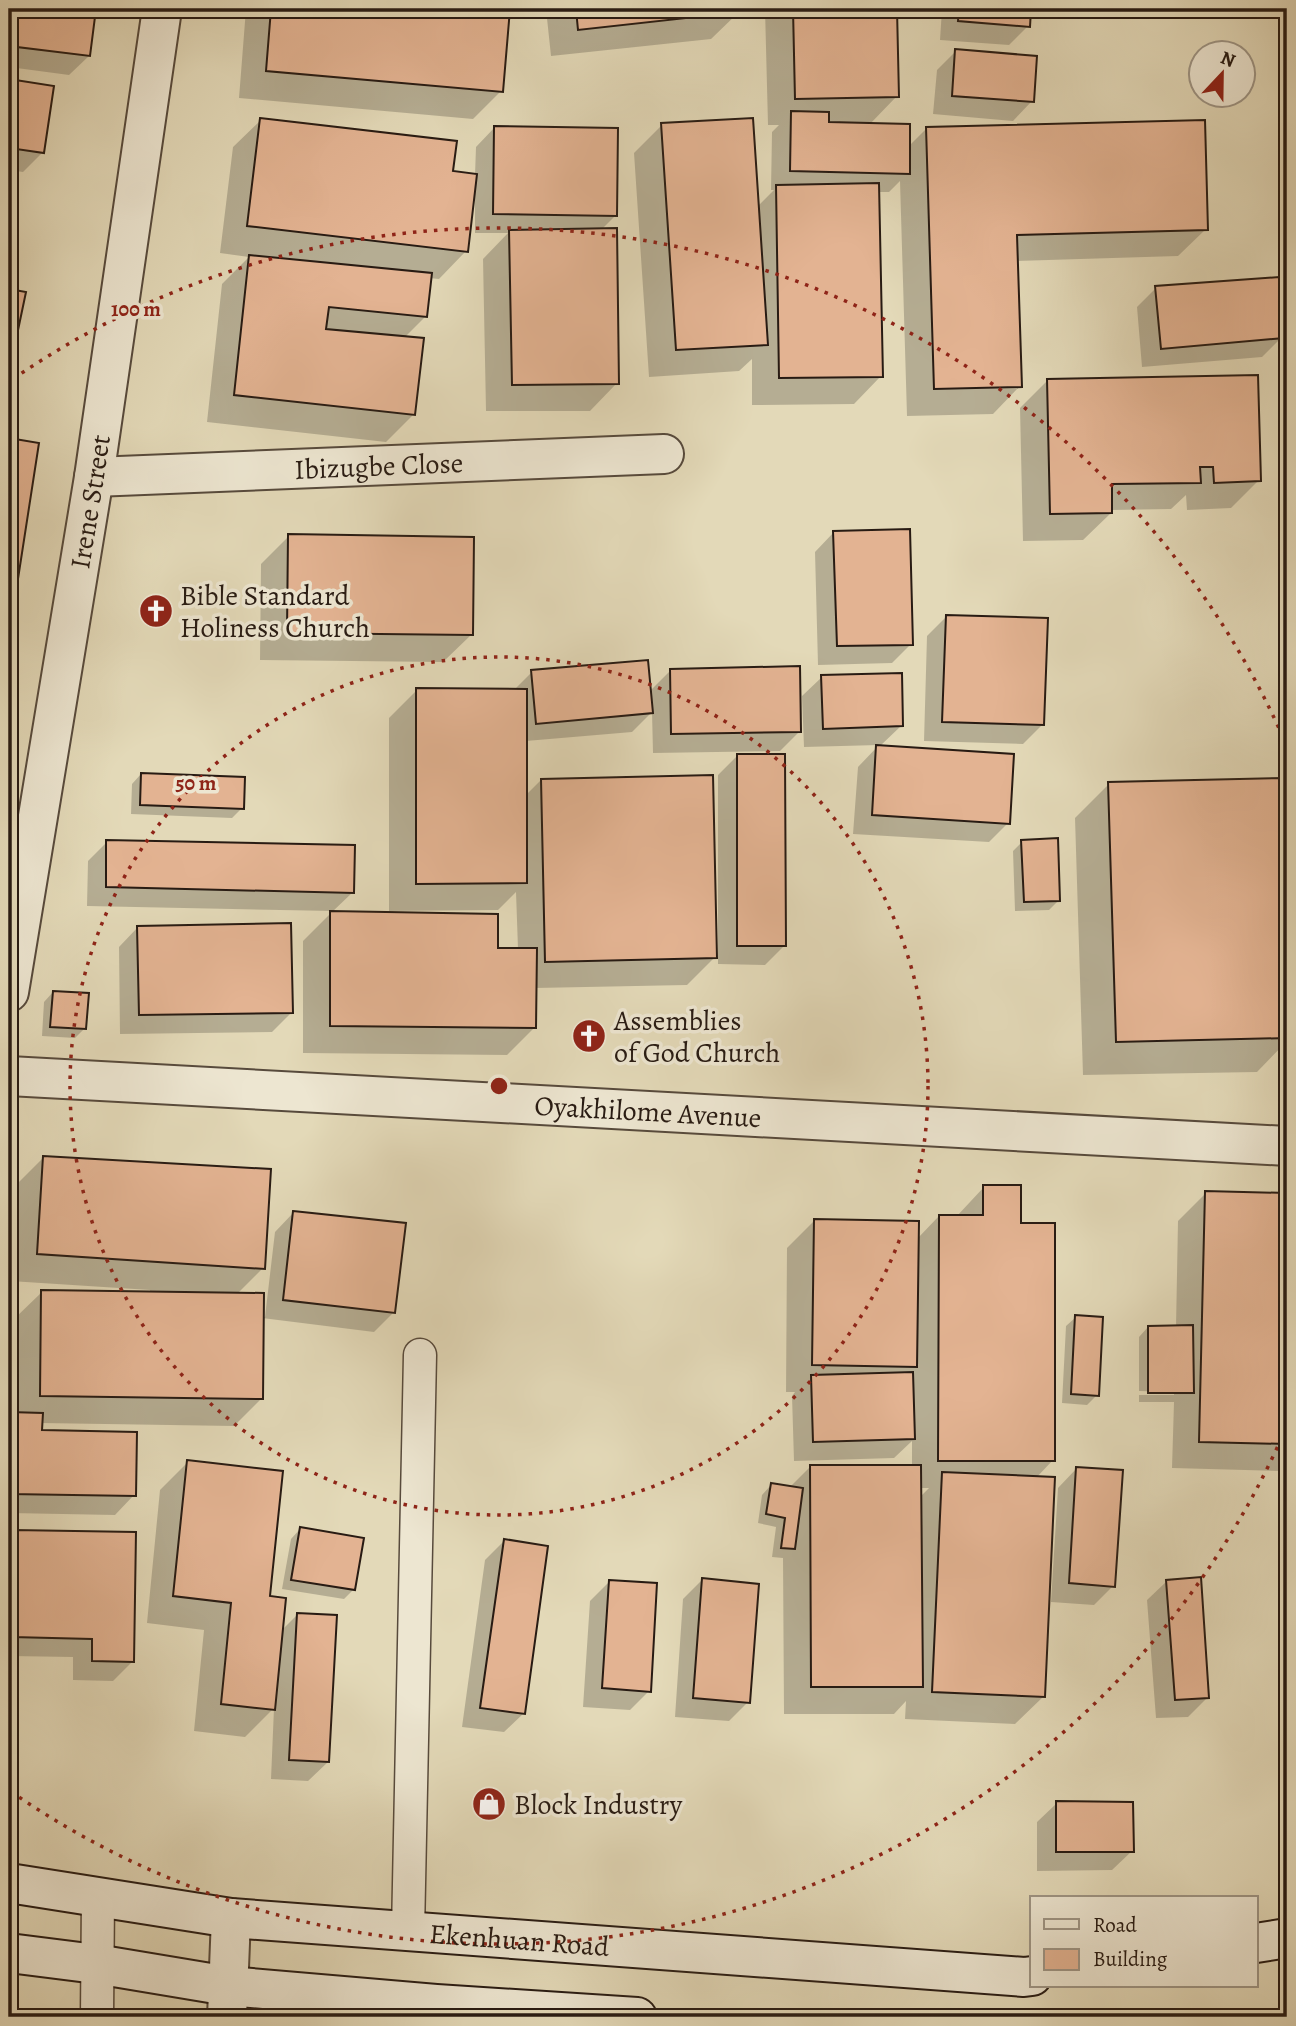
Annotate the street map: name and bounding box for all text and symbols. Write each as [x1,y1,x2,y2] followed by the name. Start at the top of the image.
[1188,38,1258,108] north arrow
[1217,45,1239,74] text: N
[111,295,161,323] text: 100 m
[61,432,120,572] street label: Irene Street
[294,444,464,489] street label: Ibizugbe Close
[180,577,370,647] place label: Bible Standard Holiness Church
[137,592,175,630] church icon: Bible Standard Holiness Church
[176,769,217,797] text: 50 m
[613,1002,780,1072] place label: Assemblies of God Church
[570,1017,608,1055] church icon: Assemblies of God Church
[487,1074,511,1098] centre of rings
[534,1087,762,1137] street label: Oyakhilome Avenue
[470,1785,508,1823] shop icon: Block Industry
[514,1786,683,1824] place label: Block Industry
[1030,1896,1258,1988] legend
[1093,1911,1137,1939] text: Road
[428,1915,612,1966] street label: Ekenhuan Road
[1093,1945,1168,1973] text: Building

